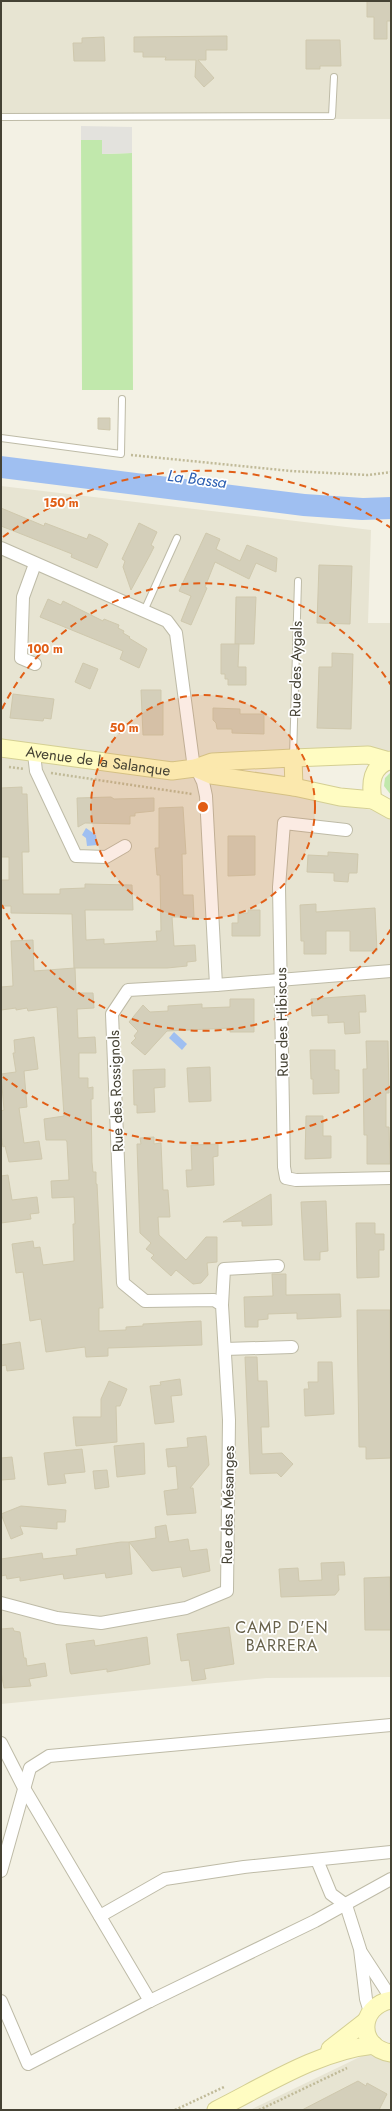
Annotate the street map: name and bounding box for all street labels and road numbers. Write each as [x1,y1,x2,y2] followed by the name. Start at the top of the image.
[284,621,308,717] street label: Rue des Aygals
[25,740,172,782] street label: Avenue de la Salanque
[270,967,294,1077] street label: Rue des Hibiscus
[103,1030,129,1152] street label: Rue des Rossignols
[216,1445,240,1565] street label: Rue des Mésanges

